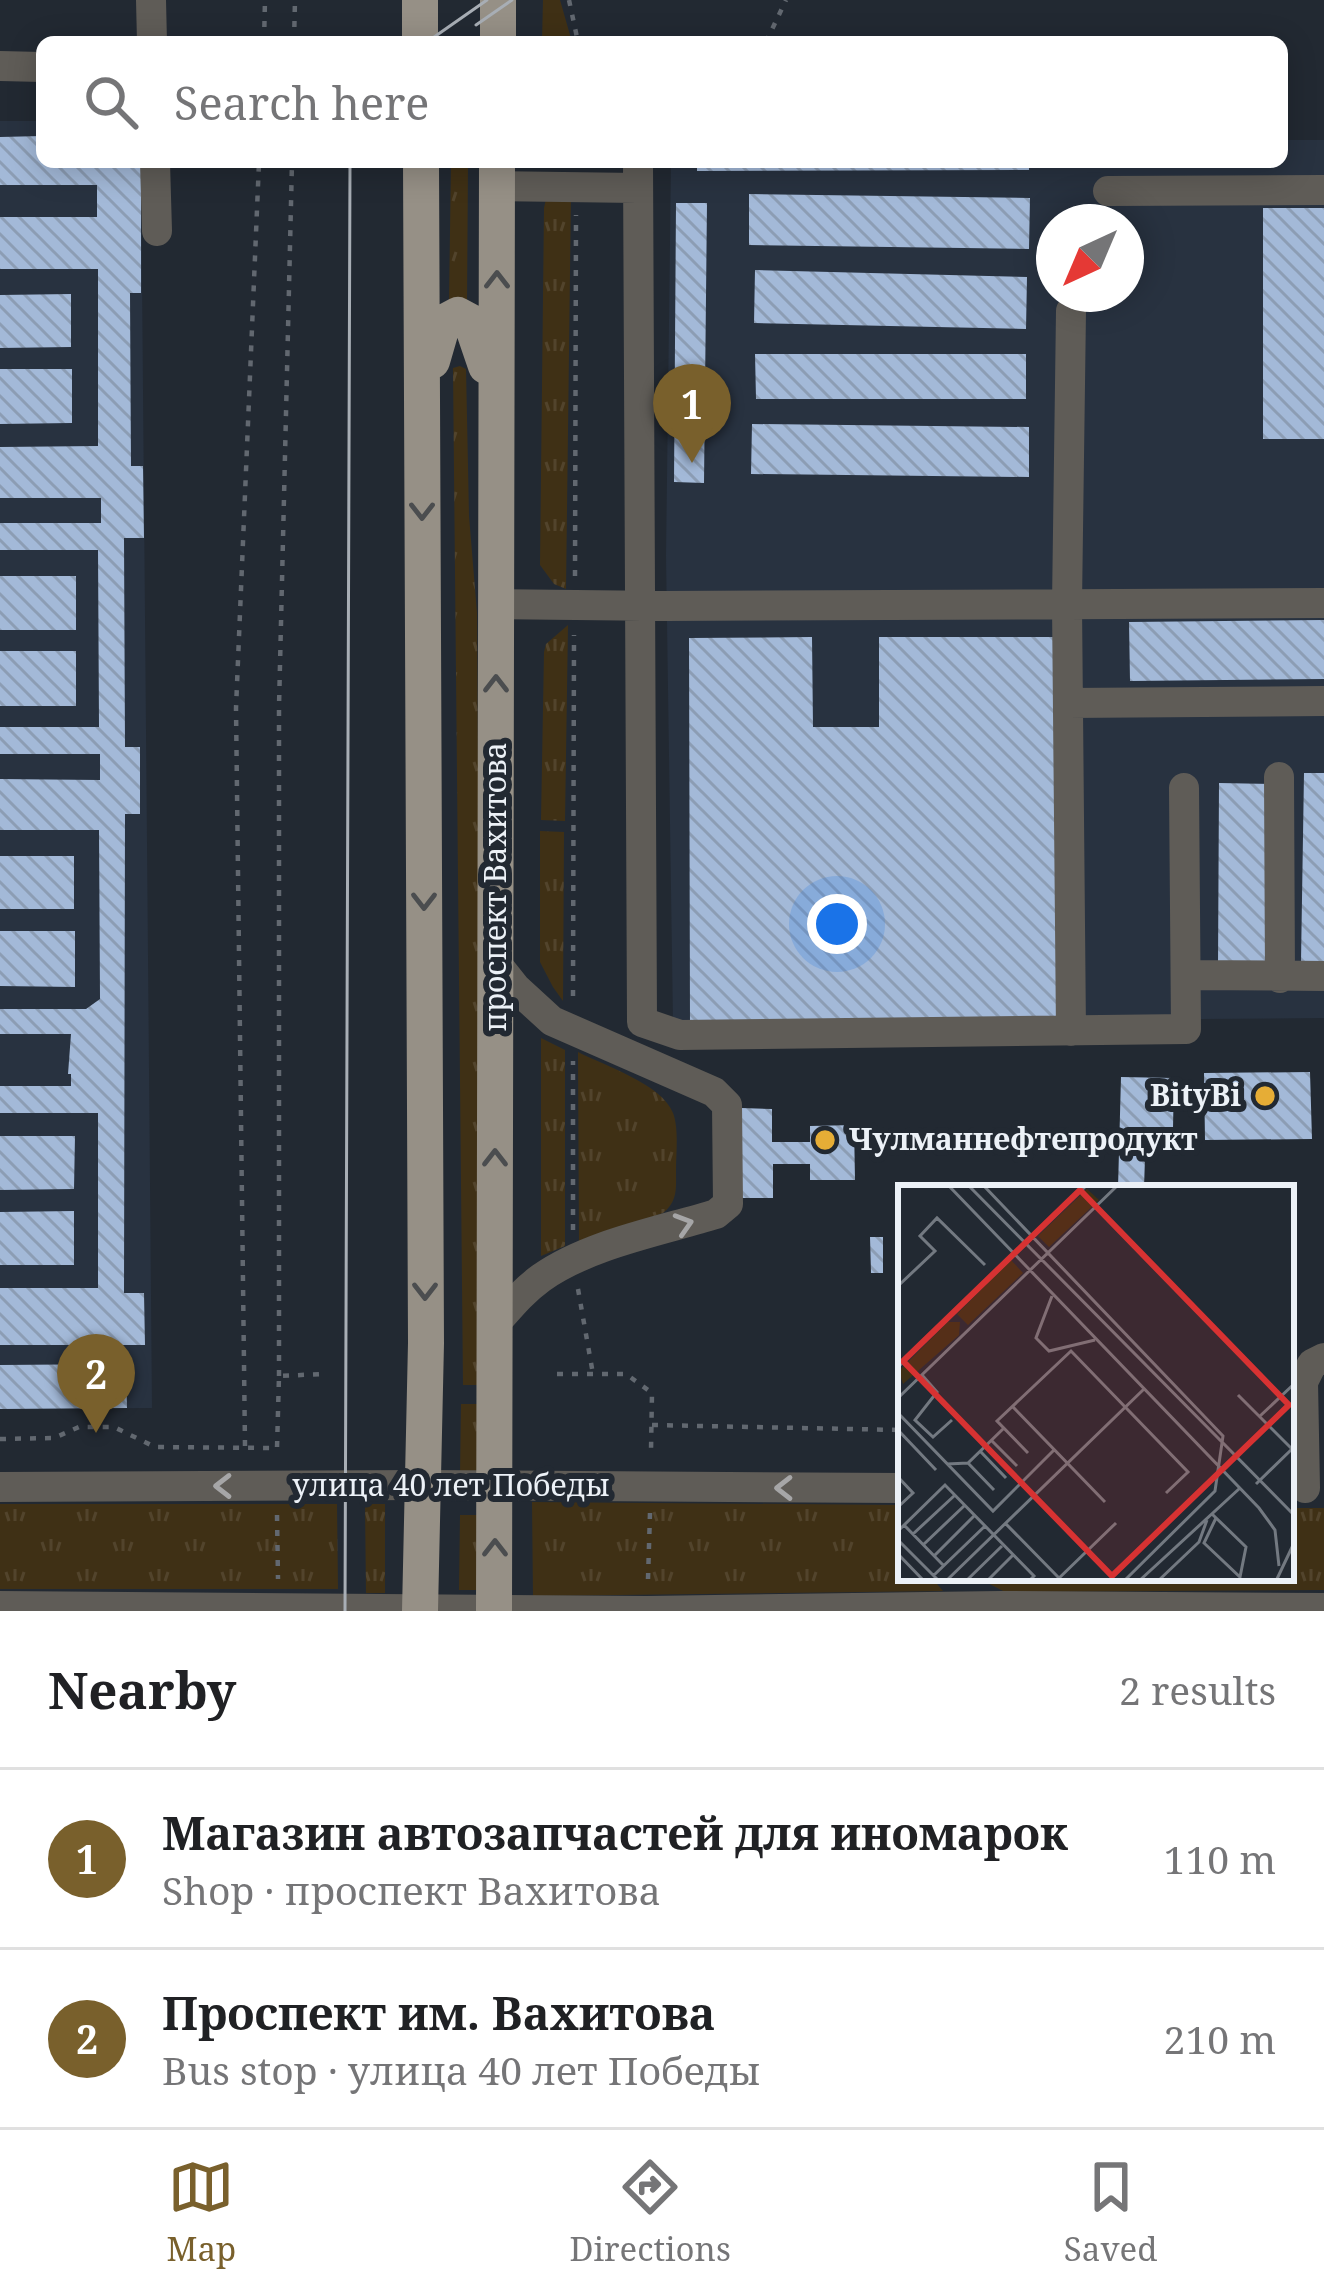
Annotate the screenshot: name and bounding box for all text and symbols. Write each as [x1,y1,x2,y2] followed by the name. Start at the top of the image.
[36,36,1288,168] search box
[78,69,144,135] icon: search
[174,72,429,133] text: Search here
[1036,204,1144,312] north arrow
[484,270,510,288] one-way arrow
[653,364,731,463] pin: 1
[409,502,435,521] one-way arrow
[483,674,509,692] one-way arrow
[474,742,515,1032] street label: проспект Вахитова
[411,893,437,911] one-way arrow
[807,894,867,954] your location
[1150,1074,1241,1115] place label: BityBi
[1252,1083,1278,1109] marker: BityBi
[849,1118,1198,1159] place label: Чулманнефтепродукт
[812,1127,838,1153] marker: Чулманнефтепродукт
[482,1148,508,1166] one-way arrow
[898,1185,1294,1581] inset map
[673,1214,694,1239] one-way arrow
[412,1283,438,1301] one-way arrow
[57,1334,135,1433] pin: 2
[292,1464,610,1505] street label: улица 40 лет Победы
[213,1473,231,1499] one-way arrow
[774,1475,793,1501] one-way arrow
[481,1538,507,1557] one-way arrow
[48,1654,236,1724] text: Nearby
[1119,1663,1276,1716] text: 2 results
[162,1802,1068,1863] text: Магазин автозапчастей для иномарок
[76,1832,98,1885] text: 1
[1164,1832,1276,1885] text: 110 m
[162,1863,661,1916] text: Shop · проспект Вахитова
[162,1982,716,2043] text: Проспект им. Вахитова
[76,2012,98,2065] text: 2
[1164,2012,1276,2065] text: 210 m
[162,2043,761,2096] text: Bus stop · улица 40 лет Победы
[167,2154,236,2271] tab: Map
[569,2154,731,2271] tab: Directions
[1064,2154,1157,2271] tab: Saved

